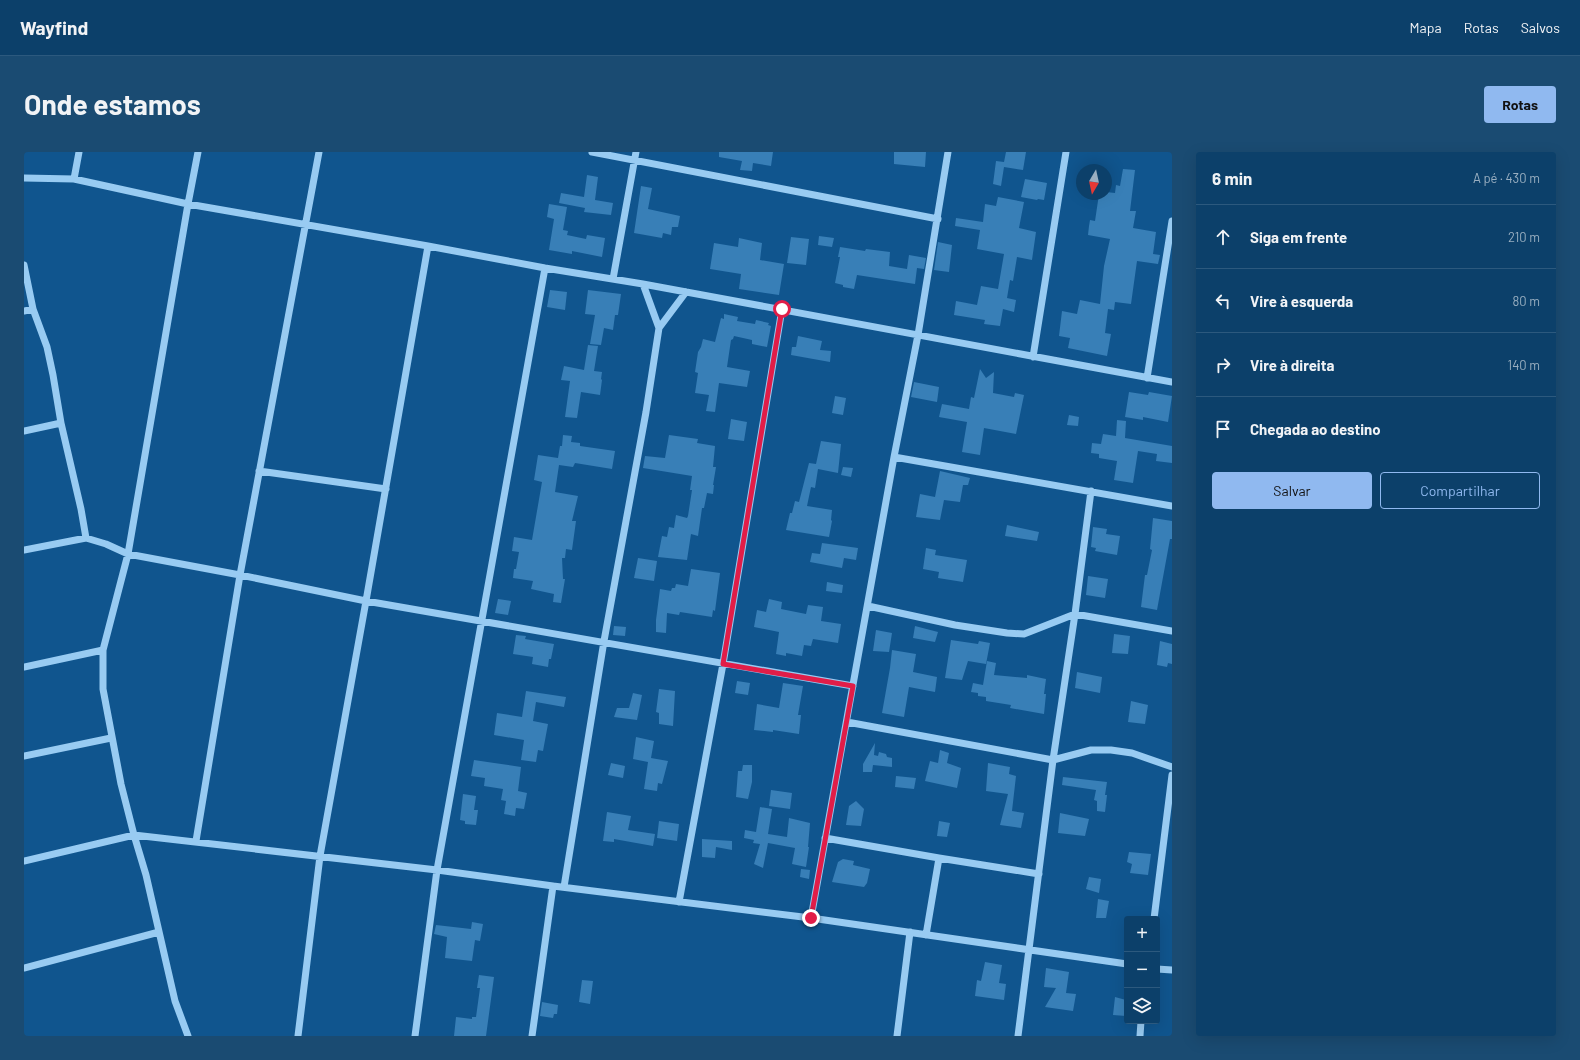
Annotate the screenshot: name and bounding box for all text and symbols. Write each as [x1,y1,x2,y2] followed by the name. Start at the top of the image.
[20,16,88,39] text: Wayfind
[1410,19,1442,36] text: Mapa
[1464,19,1499,36] text: Rotas
[1521,19,1560,36] text: Salvos
[1484,86,1556,123] button: Rotas
[24,87,201,121] text: Onde estamos
[1076,164,1112,200] north arrow
[1212,168,1252,188] text: 6 min
[1473,170,1540,186] text: A pé · 430 m
[1212,226,1234,248] icon: ahead
[1250,228,1347,246] text: Siga em frente
[1508,229,1540,245] text: 210 m
[1212,290,1234,312] icon: left
[1250,292,1353,310] text: Vire à esquerda
[1513,293,1540,309] text: 80 m
[773,300,791,318] route start
[1212,354,1234,376] icon: right
[1250,356,1334,374] text: Vire à direita
[1508,357,1540,373] text: 140 m
[1212,418,1234,440] icon: arrive
[1250,420,1381,438] text: Chegada ao destino
[1212,472,1372,509] button: Salvar
[1380,472,1540,509] button: Compartilhar
[802,909,820,927] route end
[1124,916,1160,1024] map controls
[1124,916,1160,952] button: +
[1124,952,1160,988] button: −
[1124,988,1160,1024] button: layers

